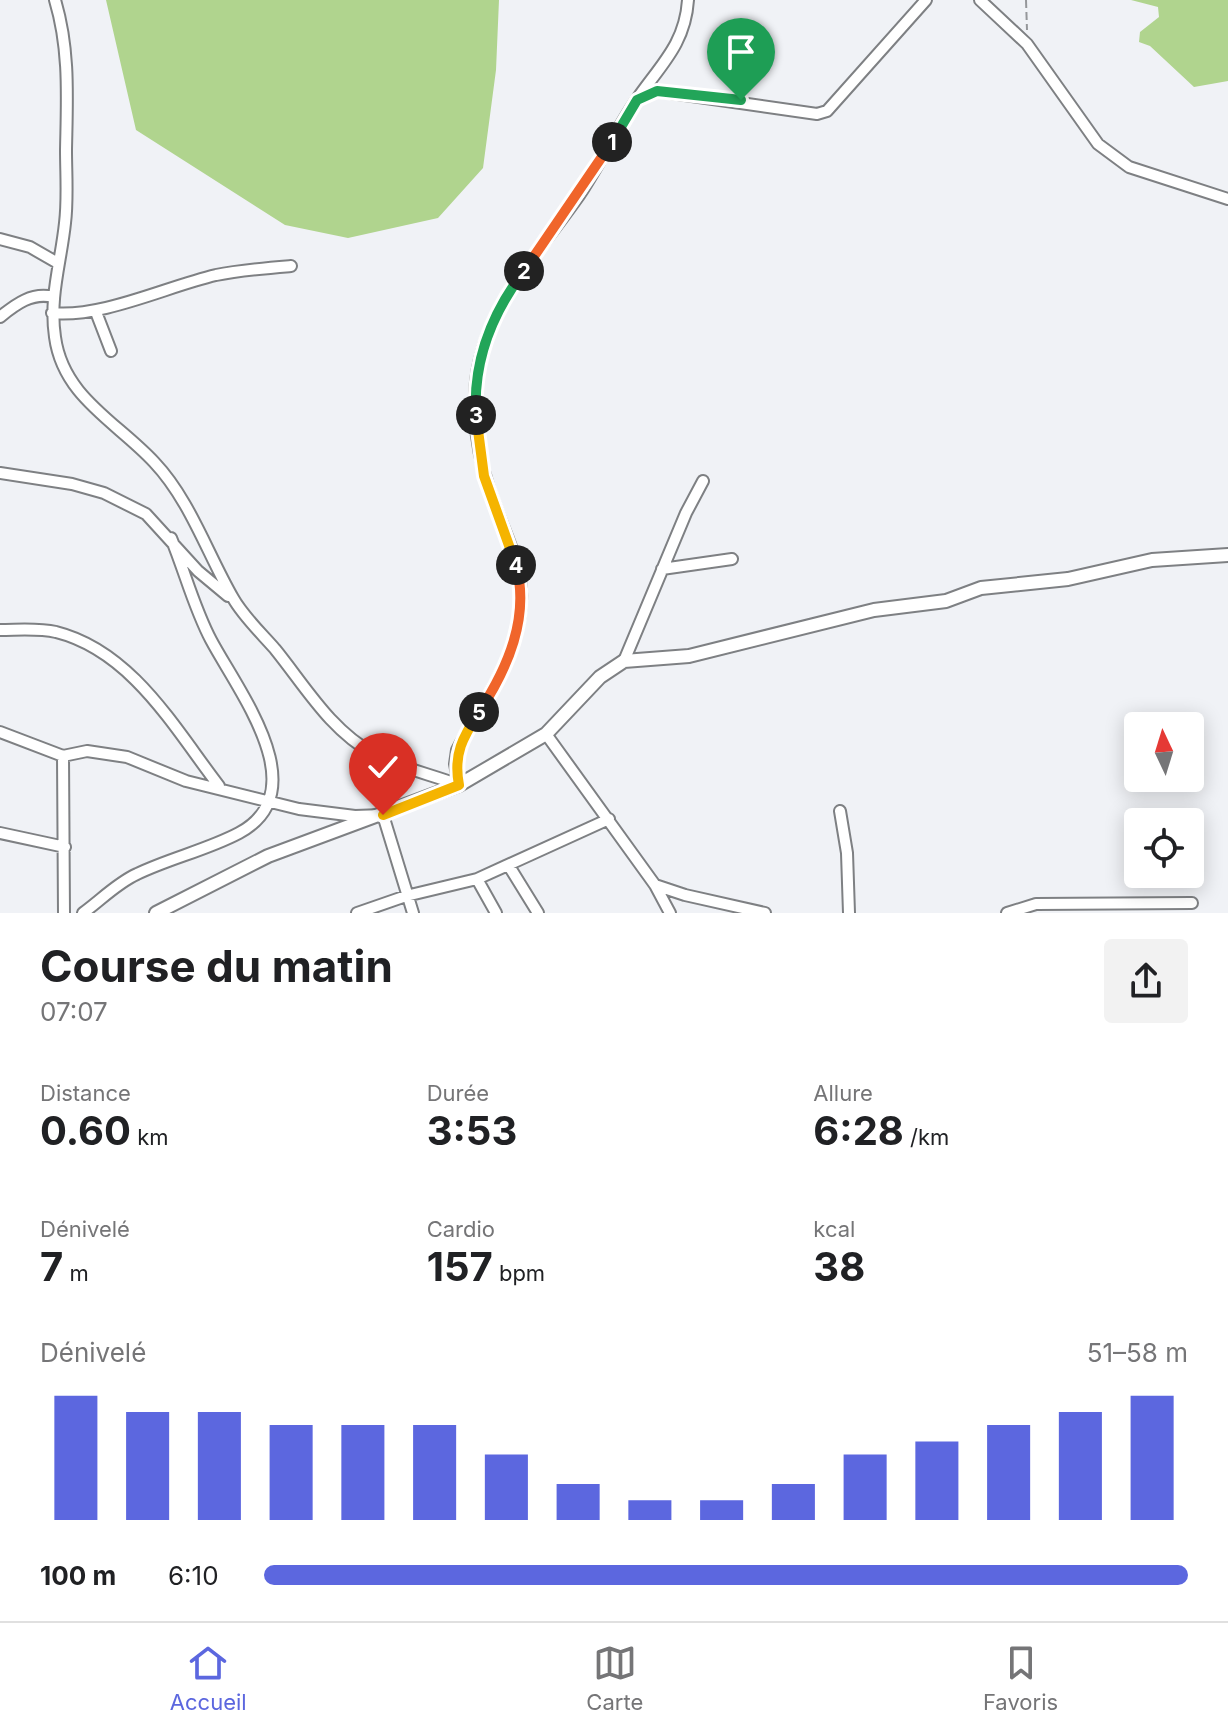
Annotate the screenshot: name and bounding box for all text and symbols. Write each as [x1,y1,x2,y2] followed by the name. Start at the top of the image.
[707,18,775,100] pin
[719,30,763,74] icon: arrive
[592,122,632,162] pin: 1
[607,129,617,155] text: 1
[504,251,544,291] pin: 2
[517,258,531,284] text: 2
[456,395,496,435] pin: 3
[469,402,483,428] text: 3
[496,545,536,585] pin: 4
[509,552,523,578] text: 4
[459,692,499,732] pin: 5
[472,699,486,725] text: 5
[1124,712,1204,792] north arrow
[1124,712,1204,888] map controls
[349,733,417,815] pin
[361,745,405,789] icon: check
[1124,808,1204,888] button: locate
[40,939,393,993] text: Course du matin
[1104,939,1188,1023] button: share
[40,996,108,1027] text: 07:07
[40,1080,131,1106] text: Distance
[427,1080,489,1106] text: Durée
[813,1080,873,1106] text: Allure
[40,1106,131,1155] text: 0.60
[427,1106,517,1155] text: 3:53
[813,1106,904,1155] text: 6:28
[131,1124,168,1150] text: km
[904,1124,949,1150] text: /km
[40,1216,130,1242] text: Dénivelé
[427,1216,495,1242] text: Cardio
[813,1216,855,1242] text: kcal
[40,1242,63,1291] text: 7
[427,1242,493,1291] text: 157
[813,1242,865,1291] text: 38
[63,1260,89,1286] text: m
[493,1260,545,1286] text: bpm
[40,1337,146,1368] text: Dénivelé
[1087,1337,1188,1368] text: 51–58 m
[40,1560,116,1591] text: 100 m
[168,1560,219,1591] text: 6:10
[170,1641,247,1715] tab: Accueil
[586,1641,643,1715] tab: Carte
[983,1641,1058,1715] tab: Favoris

